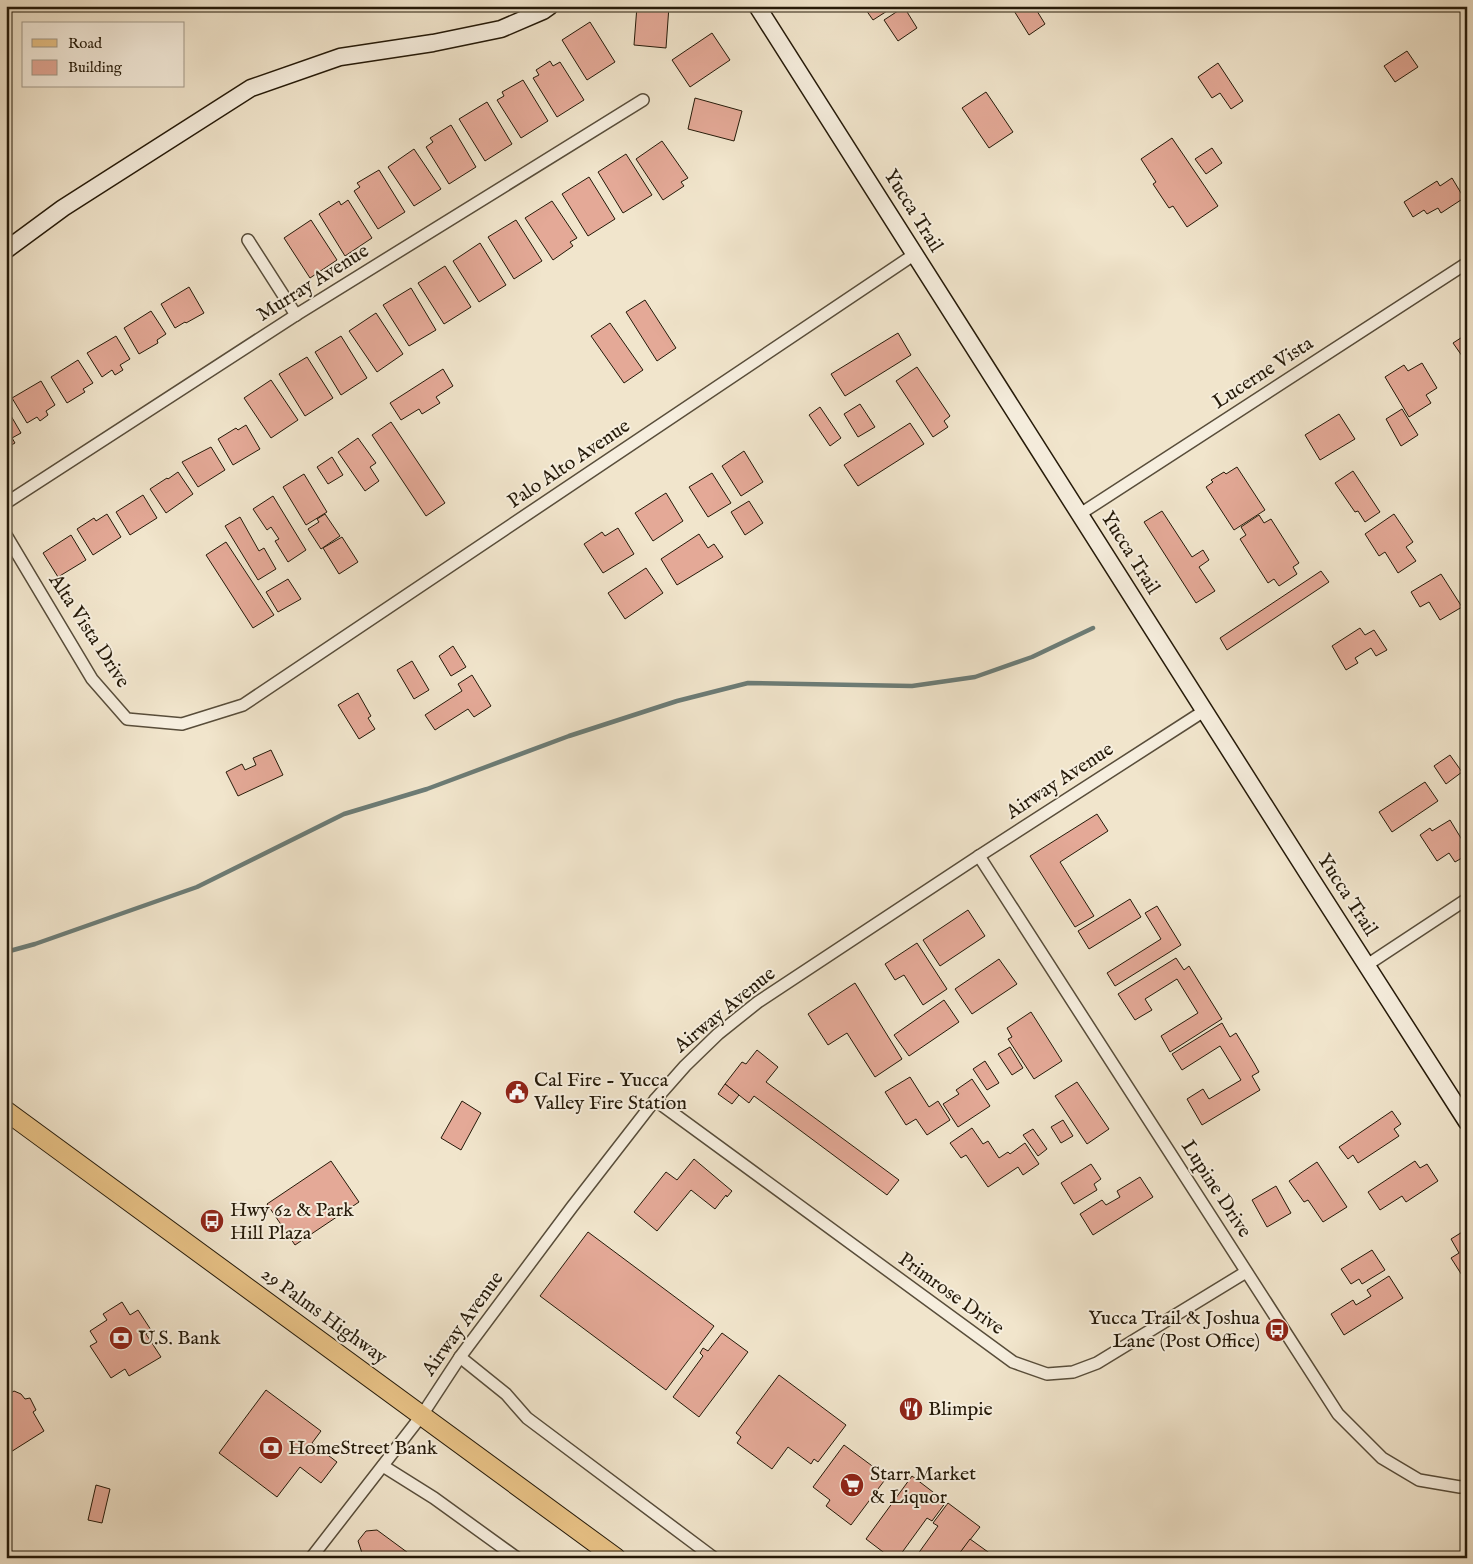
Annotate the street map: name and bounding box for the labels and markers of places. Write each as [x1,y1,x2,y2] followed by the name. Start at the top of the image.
[533,1068,687,1116] place label: Cal Fire - Yucca Valley Fire Station
[504,1079,530,1105] public building icon: Cal Fire - Yucca Valley Fire Station
[230,1198,354,1246] place label: Hwy 62 & Park Hill Plaza
[199,1208,225,1234] bus stop icon: Hwy 62 & Park Hill Plaza
[1088,1306,1260,1354] place label: Yucca Trail & Joshua Lane (Post Office)
[1264,1317,1290,1343] bus stop icon: Yucca Trail & Joshua Lane (Post Office)
[108,1325,134,1351] bank icon: U.S. Bank
[138,1326,221,1351] place label: U.S. Bank
[898,1396,924,1422] restaurant icon: Blimpie
[928,1397,993,1422] place label: Blimpie
[258,1435,284,1461] bank icon: HomeStreet Bank
[288,1436,438,1461] place label: HomeStreet Bank
[870,1462,976,1510] place label: Starr Market & Liquor
[839,1472,865,1498] supermarket icon: Starr Market & Liquor

